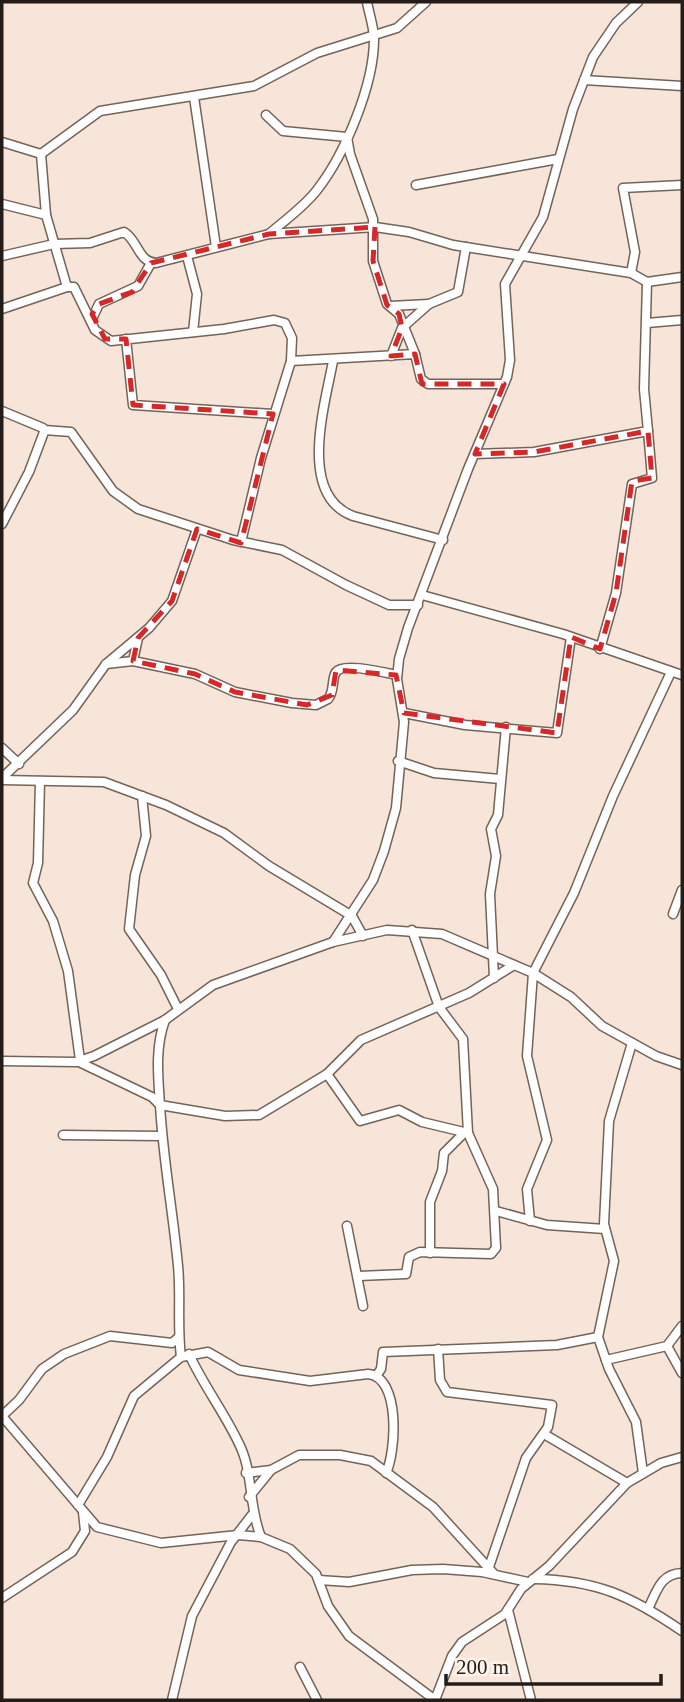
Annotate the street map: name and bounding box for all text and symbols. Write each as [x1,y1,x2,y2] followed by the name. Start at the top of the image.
[446,1642,661,1686] scale bar
[456,1655,509,1679] text: 200 m

